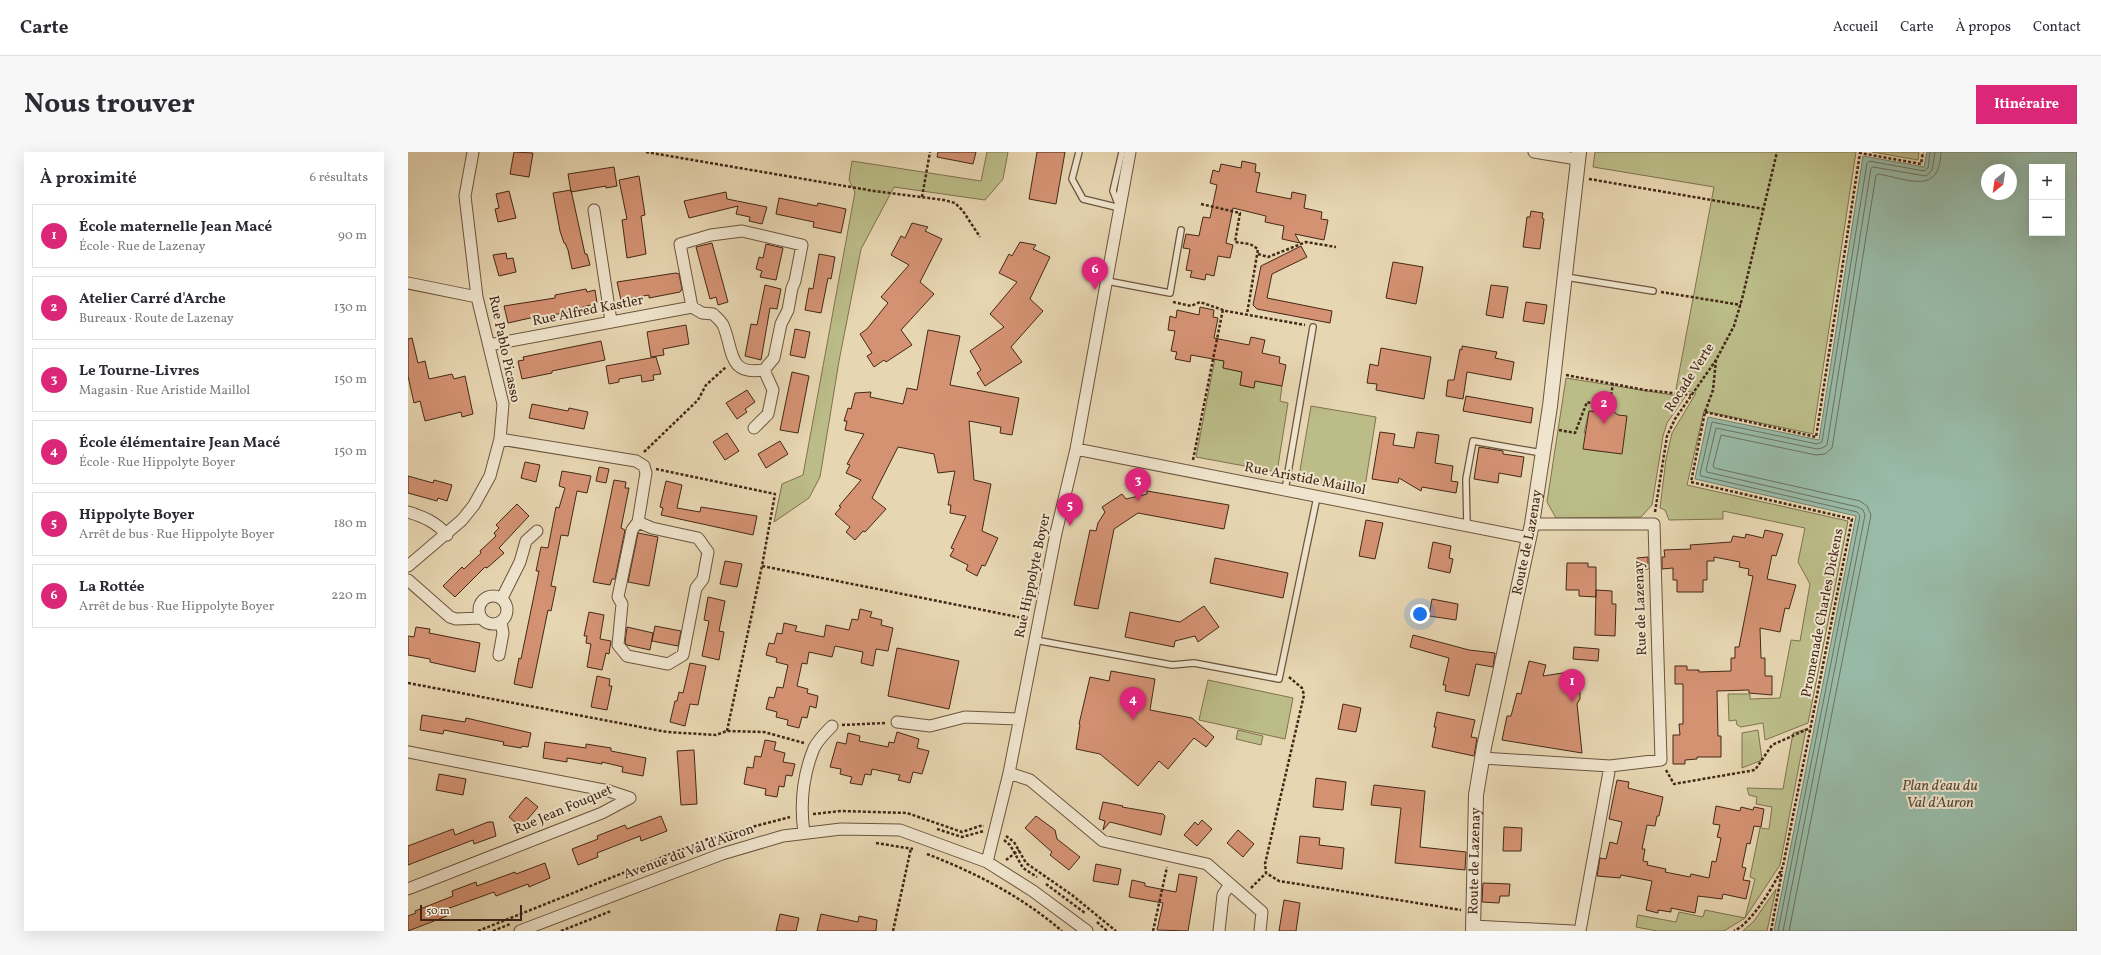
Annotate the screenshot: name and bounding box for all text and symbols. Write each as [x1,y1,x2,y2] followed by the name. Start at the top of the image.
[20,15,68,41] text: Carte
[1833,18,1878,37] text: Accueil
[1900,18,1934,37] text: Carte
[1956,18,2011,37] text: À propos
[2033,18,2081,37] text: Contact
[24,85,195,124] text: Nous trouver
[1976,85,2077,124] button: Itinéraire
[1981,164,2017,200] north arrow
[2029,164,2065,236] map controls
[2029,164,2065,200] button: +
[40,167,137,190] text: À proximité
[309,169,368,187] text: 6 résultats
[2029,200,2065,236] button: −
[79,217,272,238] text: École maternelle Jean Macé
[51,227,57,245] text: 1
[338,227,367,245] text: 90 m
[79,238,206,256] text: École · Rue de Lazenay
[1082,257,1108,290] pin: 6
[79,289,226,310] text: Atelier Carré d'Arche
[531,291,645,331] street label: Rue Alfred Kastler
[483,294,525,404] street label: Rue Pablo Picasso
[51,299,57,317] text: 2
[334,299,367,317] text: 130 m
[79,310,234,328] text: Bureaux · Route de Lazenay
[1660,339,1720,416] street label: Rocade Verte
[79,361,199,382] text: Le Tourne-Livres
[51,371,57,389] text: 3
[334,371,367,389] text: 150 m
[79,382,250,400] text: Magasin · Rue Aristide Maillol
[1591,391,1617,424] pin: 2
[79,433,280,454] text: École élémentaire Jean Macé
[50,443,58,461] text: 4
[334,443,367,461] text: 150 m
[79,454,235,472] text: École · Rue Hippolyte Boyer
[1243,458,1367,500] street label: Rue Aristide Maillol
[1125,468,1151,501] pin: 3
[1507,488,1547,597] street label: Route de Lazenay
[1057,493,1083,526] pin: 5
[79,505,194,526] text: Hippolyte Boyer
[1011,512,1056,640] street label: Rue Hippolyte Boyer
[51,515,57,533] text: 5
[333,515,367,533] text: 180 m
[79,526,274,544] text: Arrêt de bus · Rue Hippolyte Boyer
[1797,527,1849,699] street label: Promenade Charles Dickens
[1630,560,1652,656] street label: Rue de Lazenay
[79,577,145,598] text: La Rottée
[50,587,58,605] text: 6
[331,587,367,605] text: 220 m
[79,598,274,616] text: Arrêt de bus · Rue Hippolyte Boyer
[1410,604,1430,624] your location
[1559,669,1585,702] pin: 1
[1120,687,1146,720] pin: 4
[1902,776,1978,814] water label: Plan d'eau du Val d'Auron
[511,781,616,839] street label: Rue Jean Fouquet
[1464,807,1485,915] street label: Route de Lazenay
[621,820,757,884] street label: Avenue du Val d'Auron
[420,903,522,922] scale bar
[426,904,450,919] text: 50 m

